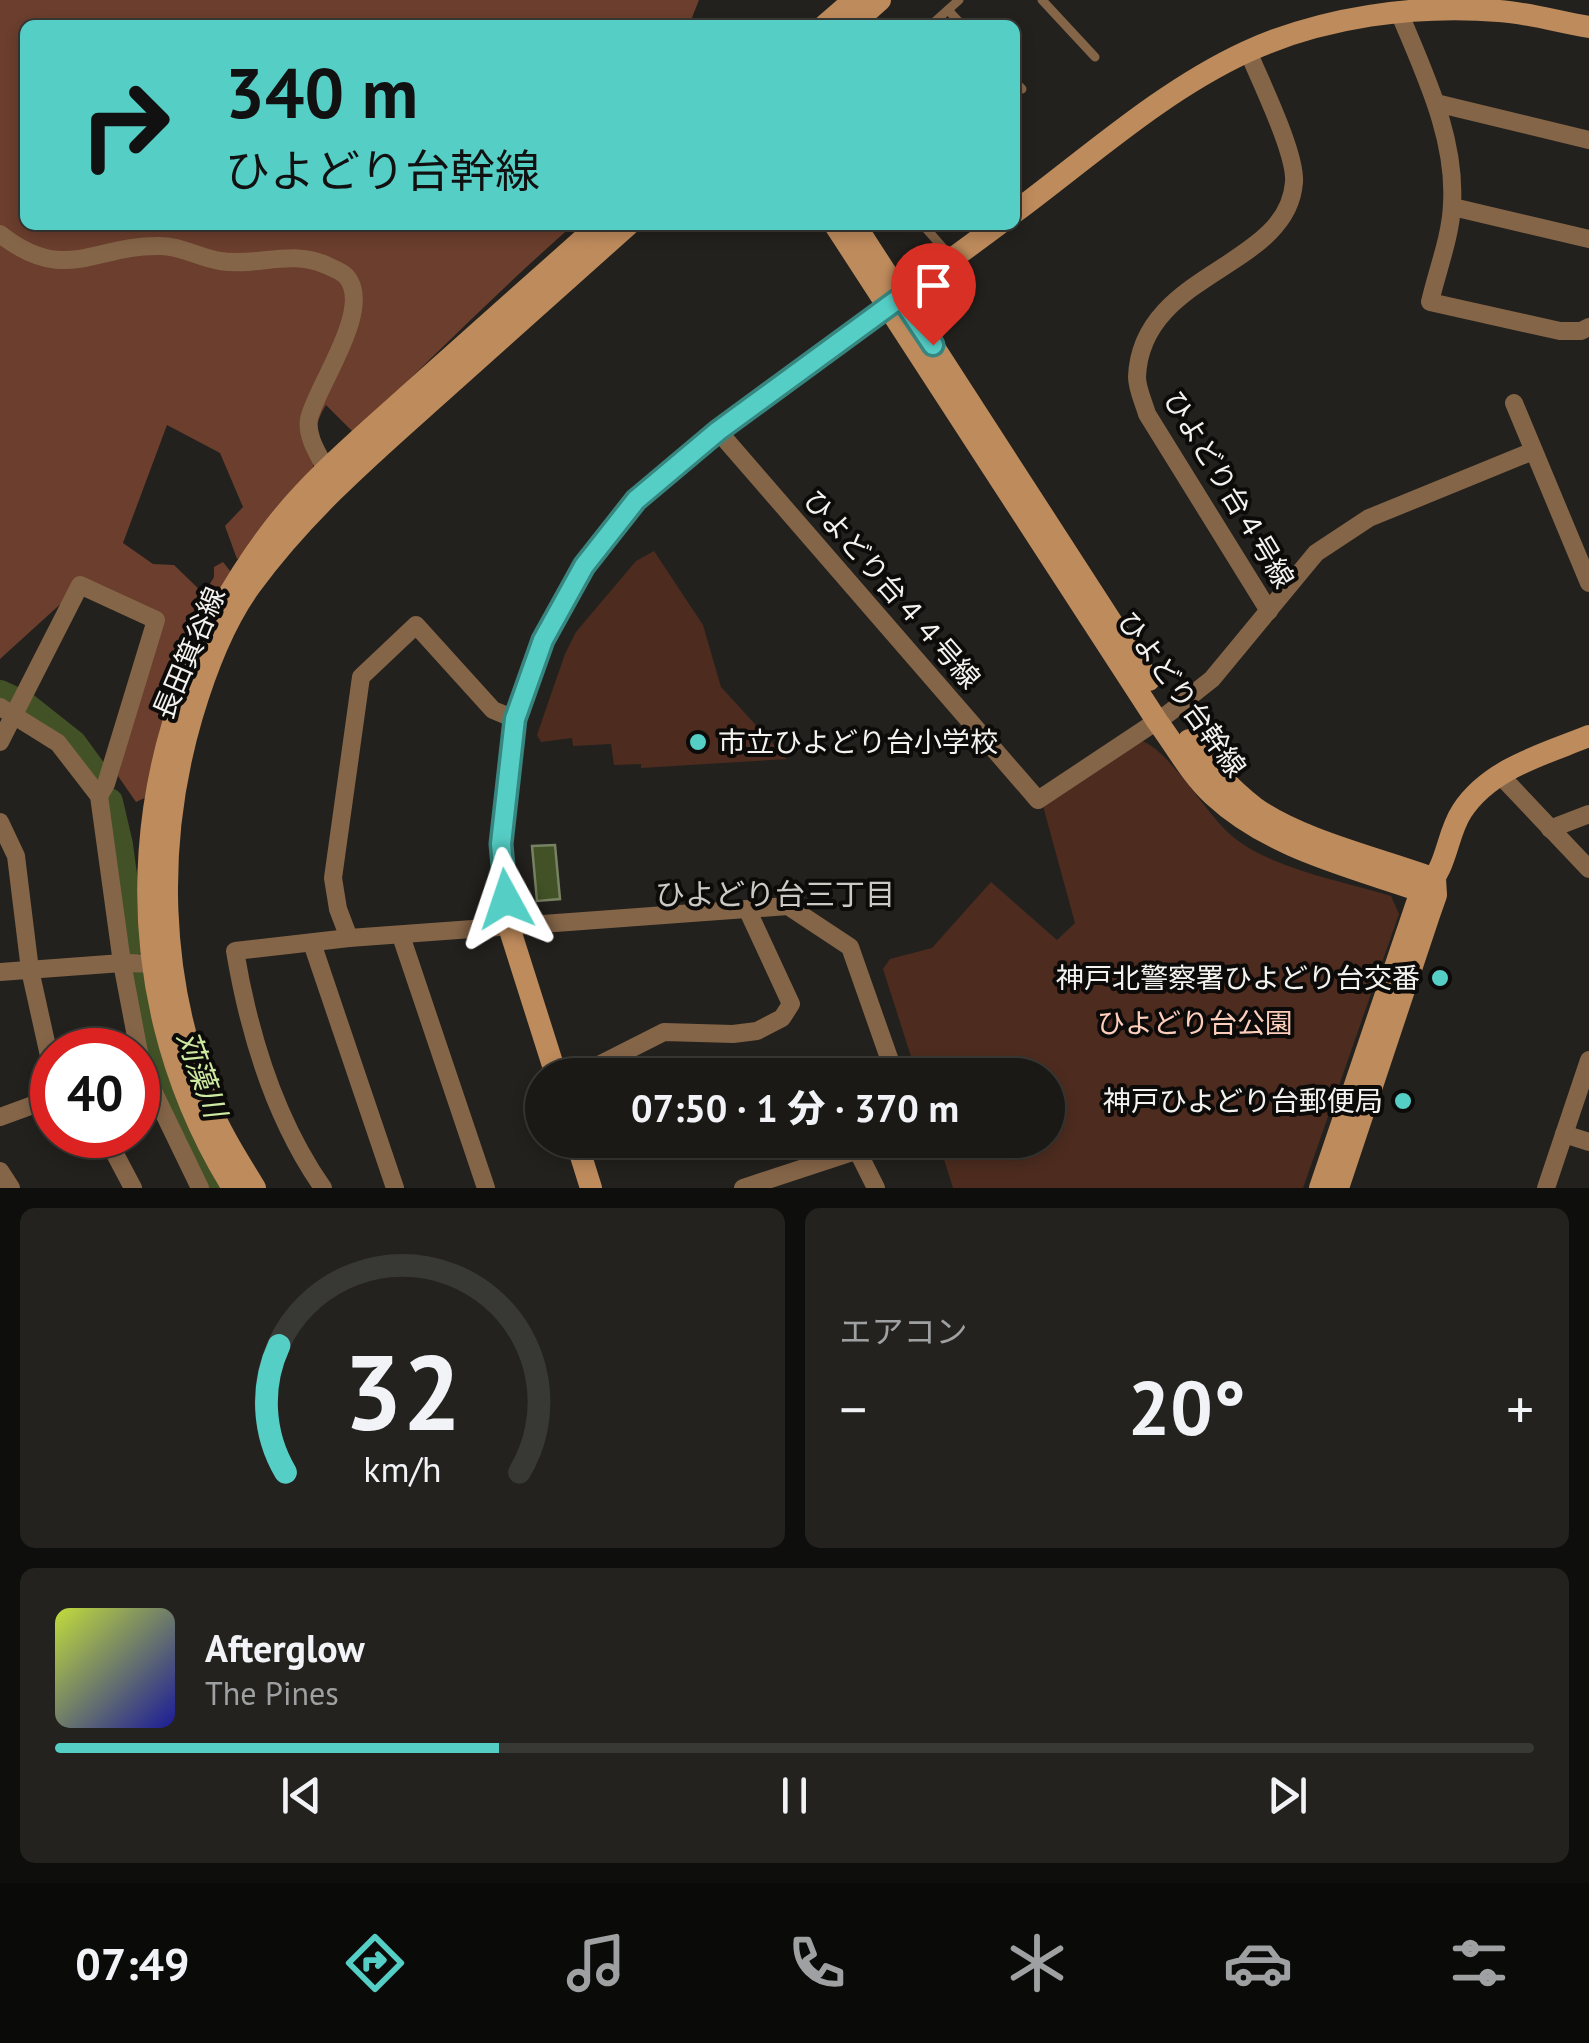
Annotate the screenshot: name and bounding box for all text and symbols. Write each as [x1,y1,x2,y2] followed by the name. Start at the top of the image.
[225,47,418,137] text: 340 m
[60,60,190,190] icon: right
[225,141,540,199] text: ひよどり台幹線
[891,243,976,346] pin
[906,258,961,313] icon: arrive
[1156,383,1303,594] street label: ひよどり台４号線
[796,481,989,696] street label: ひよどり台４４号線
[144,581,233,724] street label: 長田箕谷線
[1110,604,1255,784] street label: ひよどり台幹線
[718,723,998,760] place label: 市立ひよどり台小学校
[687,731,709,753] marker: 市立ひよどり台小学校
[454,847,558,951] position arrow
[655,874,895,913] district label: ひよどり台三丁目
[1056,959,1420,996] place label: 神戸北警察署ひよどり台交番
[1429,967,1451,989] marker: 神戸北警察署ひよどり台交番
[1097,1004,1293,1041] park label: ひよどり台公園
[169,1025,237,1125] water label: 苅藻川
[30,1028,160,1158] speed limit sign: 40
[1103,1082,1383,1119] place label: 神戸ひよどり台郵便局
[631,1083,959,1132] text: 07:50 · 1 分 · 370 m
[1392,1090,1414,1112] marker: 神戸ひよどり台郵便局
[840,1310,968,1352] text: エアコン
[343,1324,461,1459] text: 32
[1128,1359,1246,1456] text: 20°
[840,1373,867,1444] text: −
[1506,1373,1534,1444] text: +
[363,1446,441,1492] text: km/h
[205,1623,365,1672] text: Afterglow
[205,1672,339,1714] text: The Pines
[274,1768,329,1823] icon: previous
[767,1768,822,1823] icon: pause
[1260,1768,1315,1823] icon: next
[340,1928,410,1998] icon: directions
[561,1928,631,1998] icon: music
[782,1928,852,1998] icon: phone
[1002,1928,1072,1998] icon: climate
[1223,1928,1293,1998] icon: car
[1444,1928,1514,1998] icon: filters
[75,1934,190,1992] text: 07:49

